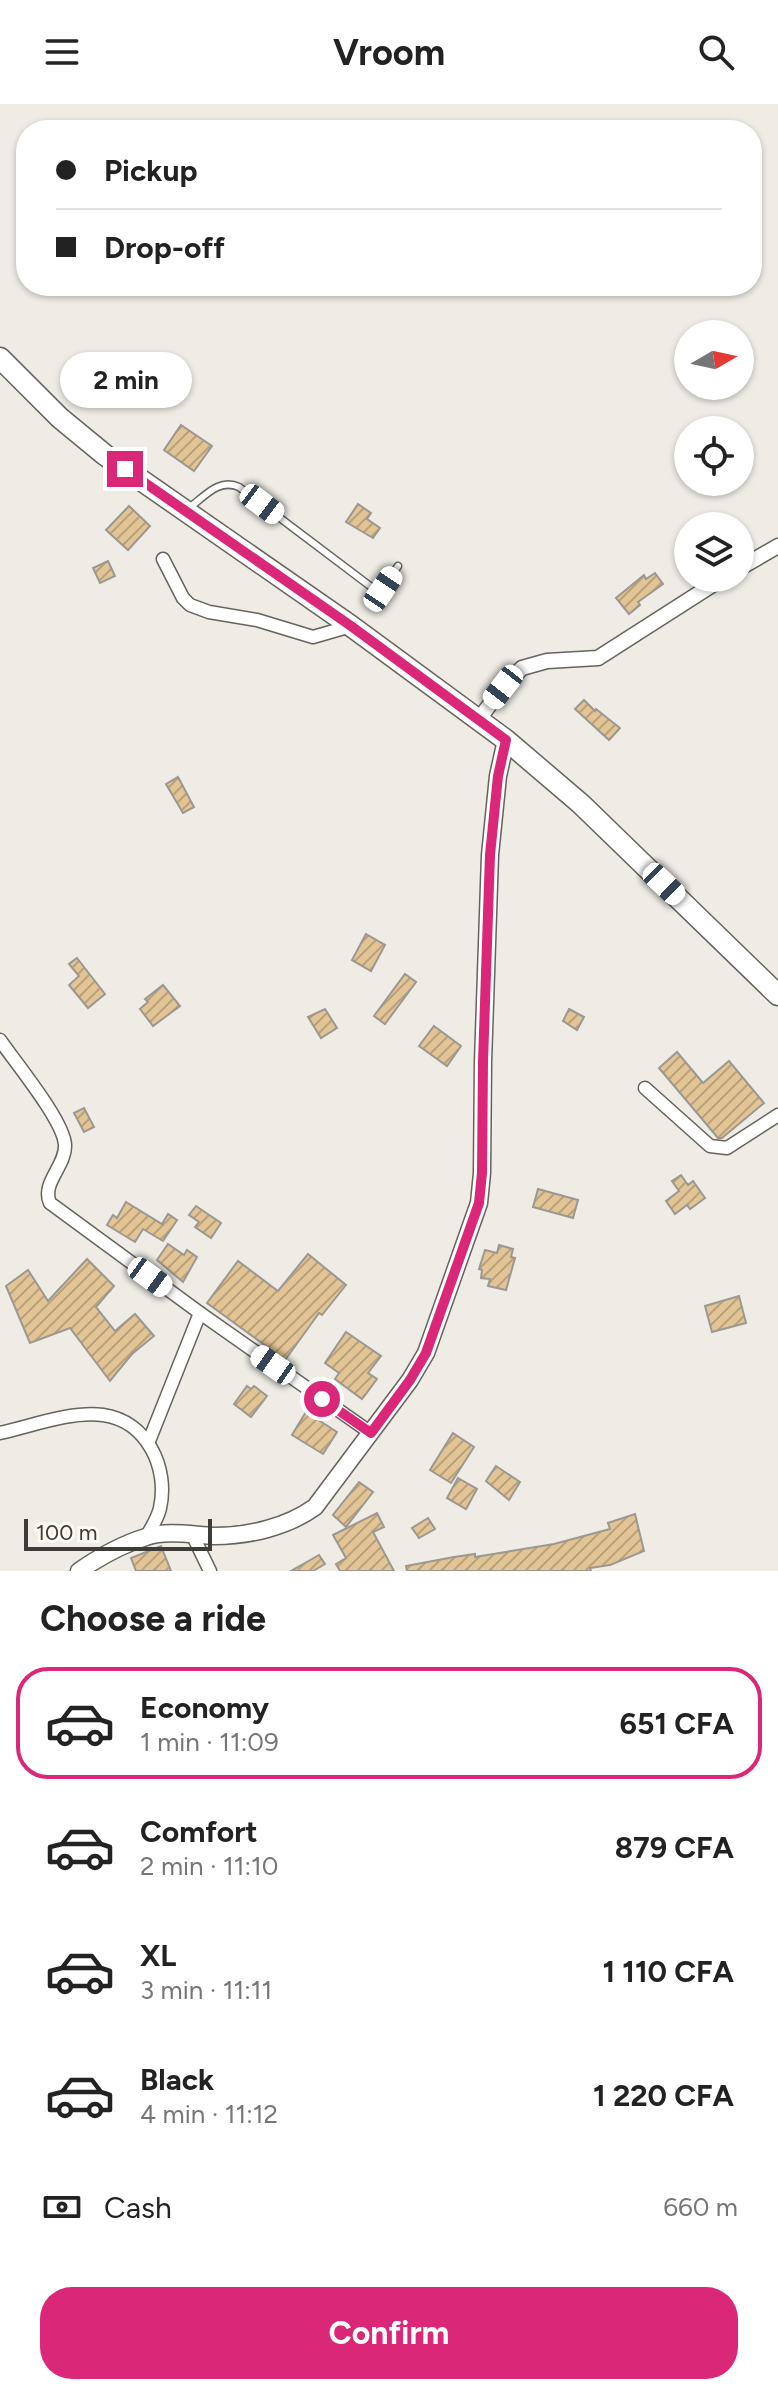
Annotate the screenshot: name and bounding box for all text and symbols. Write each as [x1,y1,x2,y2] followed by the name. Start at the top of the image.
[40,30,84,74] icon: menu
[694,30,738,74] icon: search
[333,31,445,74] text: Vroom
[104,152,198,189] text: Pickup
[104,229,225,266] text: Drop-off
[674,320,754,400] north arrow
[674,320,754,592] map controls
[59,353,191,409] callout: 2 min
[93,364,159,396] text: 2 min
[674,416,754,496] button: locate
[107,451,143,487] route end
[236,480,288,528] car
[674,512,754,592] button: layers
[360,562,406,616] car
[479,661,527,713] car
[638,859,690,909] car
[124,1253,176,1301] car
[246,1341,300,1389] car
[304,1381,340,1417] route start
[24,1515,212,1551] scale bar
[36,1519,97,1546] text: 100 m
[40,1597,266,1640] text: Choose a ride
[44,1687,116,1759] icon: car
[140,1689,269,1726] text: Economy
[620,1705,734,1742] text: 651 CFA
[140,1726,279,1758] text: 1 min · 11:09
[44,1811,116,1883] icon: car
[140,1813,258,1850] text: Comfort
[615,1829,734,1866] text: 879 CFA
[140,1850,279,1882] text: 2 min · 11:10
[44,1935,116,2007] icon: car
[140,1937,176,1974] text: XL
[603,1953,734,1990] text: 1 110 CFA
[140,1974,272,2006] text: 3 min · 11:11
[44,2059,116,2131] icon: car
[140,2061,214,2098] text: Black
[593,2077,734,2114] text: 1 220 CFA
[140,2098,278,2130] text: 4 min · 11:12
[40,2185,84,2229] icon: cash
[104,2189,172,2226] text: Cash
[663,2191,738,2223] text: 660 m
[40,2287,738,2379] button: Confirm

